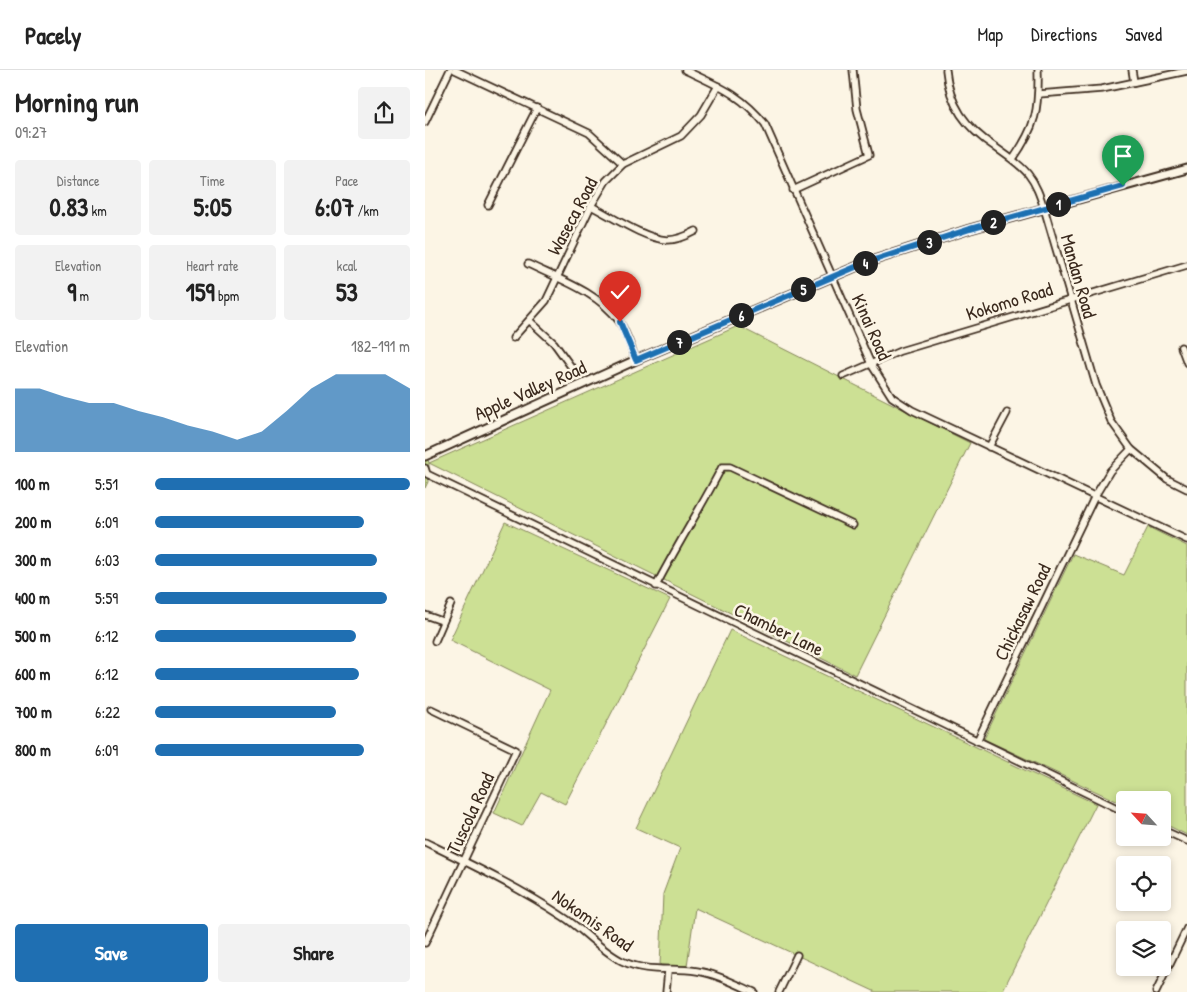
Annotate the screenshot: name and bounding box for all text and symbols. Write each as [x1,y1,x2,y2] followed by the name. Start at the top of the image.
[25,19,81,51] text: Pacely
[978,22,1003,47] text: Map
[1031,22,1097,47] text: Directions
[1125,22,1162,47] text: Saved
[15,83,139,121] text: Morning run
[358,87,410,139] button: share
[15,121,47,143] text: 09:27
[1102,135,1144,186] pin
[1109,142,1137,170] icon: arrive
[57,171,100,190] text: Distance
[200,171,225,190] text: Time
[335,171,358,190] text: Pace
[541,172,604,259] street label: Waseca Road
[50,190,88,224] text: 0.83
[193,190,232,224] text: 5:05
[315,190,354,224] text: 6:07
[1045,192,1071,216] pin: 1
[1056,195,1061,214] text: 1
[88,201,107,220] text: km
[354,201,379,220] text: /km
[981,210,1005,234] pin: 2
[990,213,997,232] text: 2
[917,230,941,254] pin: 3
[1055,231,1104,322] street label: Mandan Road
[926,233,933,252] text: 3
[853,250,877,276] pin: 4
[863,254,868,273] text: 4
[55,256,101,275] text: Elevation
[186,256,239,275] text: Heart rate
[337,256,357,275] text: kcal
[599,271,641,322] pin
[67,275,76,309] text: 9
[186,275,215,309] text: 159
[336,275,358,309] text: 53
[963,275,1056,326] street label: Kokomo Road
[791,276,815,302] pin: 5
[606,278,634,306] icon: check
[801,280,806,299] text: 5
[76,286,89,305] text: m
[215,286,239,305] text: bpm
[846,290,898,365] street label: Kinai Road
[729,302,753,328] pin: 6
[739,306,744,325] text: 6
[667,330,691,354] pin: 7
[676,333,683,352] text: 7
[15,335,68,357] text: Elevation
[351,335,410,357] text: 182–191 m
[470,353,591,426] street label: Apple Valley Road
[15,473,50,495] text: 100 m
[95,473,118,495] text: 5:51
[15,511,51,533] text: 200 m
[95,511,118,533] text: 6:09
[15,549,51,571] text: 300 m
[95,549,119,571] text: 6:03
[987,559,1057,665] street label: Chickasaw Road
[15,587,50,609] text: 400 m
[95,587,118,609] text: 5:59
[730,596,828,662] street label: Chamber Lane
[15,625,51,647] text: 500 m
[95,625,118,647] text: 6:12
[15,663,50,685] text: 600 m
[95,663,118,685] text: 6:12
[15,701,52,723] text: 700 m
[95,701,120,723] text: 6:22
[15,739,51,761] text: 800 m
[95,739,118,761] text: 6:09
[440,768,500,858] street label: Tuscola Road
[1116,791,1171,846] north arrow
[1116,791,1171,976] map controls
[1116,856,1171,911] button: locate
[547,883,639,958] street label: Nokomis Road
[1116,921,1171,976] button: layers
[15,924,208,982] button: Save
[218,924,410,982] button: Share

